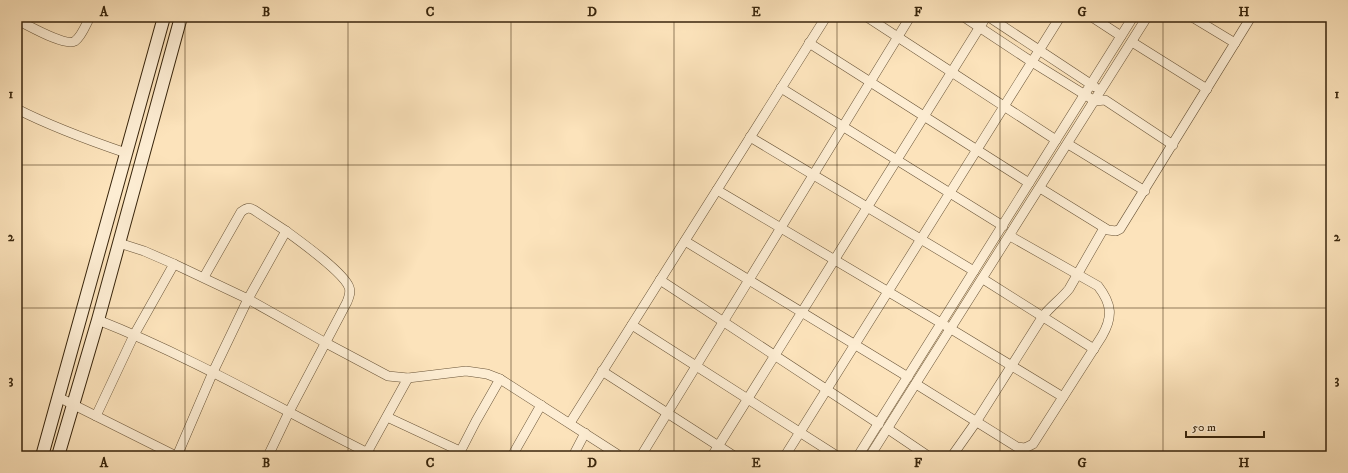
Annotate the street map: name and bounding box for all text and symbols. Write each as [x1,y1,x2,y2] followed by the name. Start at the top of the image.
[99,4,109,20] text: A
[262,4,270,20] text: B
[426,4,435,20] text: C
[587,4,597,20] text: D
[751,4,761,20] text: E
[914,4,923,20] text: F
[1077,4,1087,20] text: G
[1239,4,1250,20] text: H
[9,86,14,102] text: 1
[1335,86,1340,102] text: 1
[8,229,15,245] text: 2
[1334,229,1341,245] text: 2
[9,372,14,388] text: 3
[1335,372,1340,388] text: 3
[1186,413,1264,439] scale bar
[1192,420,1216,435] text: 50 m
[99,455,109,471] text: A
[262,455,270,471] text: B
[426,455,435,471] text: C
[587,455,597,471] text: D
[751,455,761,471] text: E
[914,455,923,471] text: F
[1077,455,1087,471] text: G
[1239,455,1250,471] text: H

